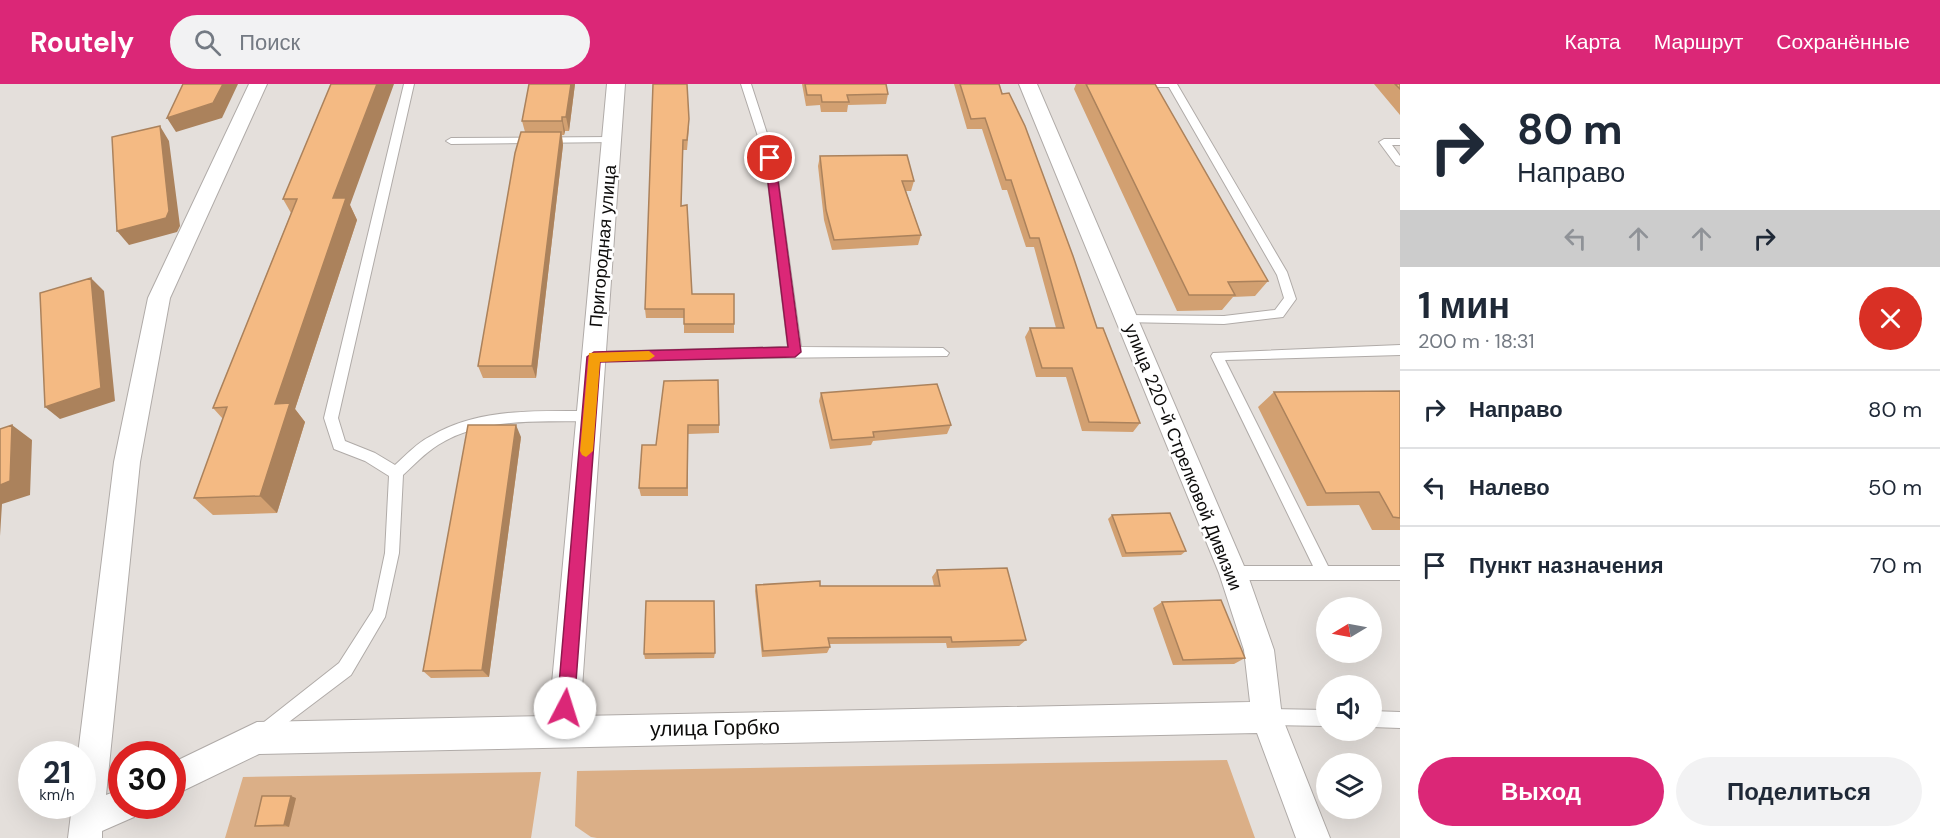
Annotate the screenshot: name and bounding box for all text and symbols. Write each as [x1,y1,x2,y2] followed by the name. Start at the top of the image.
[170,15,590,69] search box
[30,24,134,61] text: Routely
[191,26,224,59] icon: search
[239,28,300,57] text: Поиск
[1565,28,1621,56] text: Карта
[1654,28,1743,56] text: Маршрут
[1776,28,1910,56] text: Сохранённые
[1517,102,1623,157] text: 80 m
[1418,108,1496,186] icon: right
[744,132,795,183] pin
[753,141,786,174] icon: arrive
[1517,155,1625,190] text: Направо
[584,163,622,328] street label: Пригородная улица
[1559,222,1592,255] icon: left
[1622,222,1655,255] icon: ahead
[1685,222,1718,255] icon: ahead
[1748,222,1781,255] icon: right
[1418,282,1510,329] text: 1 мин
[1859,287,1922,350] button: close
[1118,320,1248,594] street label: улица 220-й Стрелковой Дивизии
[1418,328,1535,354] text: 200 m · 18:31
[1418,393,1451,426] icon: right
[1469,395,1563,424] text: Направо
[1868,395,1922,424] text: 80 m
[1418,471,1451,504] icon: left
[1469,473,1550,502] text: Налево
[1868,473,1922,502] text: 50 m
[1418,549,1451,582] icon: arrive
[1469,551,1664,580] text: Пункт назначения
[1870,551,1922,580] text: 70 m
[1316,597,1382,663] north arrow
[1316,597,1382,819] map controls
[1316,675,1382,741] button: sound
[533,676,597,740] position arrow
[650,713,780,743] street label: улица Горбко
[108,741,186,819] speed limit sign: 30
[43,753,71,792] text: 21
[1316,753,1382,819] button: layers
[1418,757,1664,826] button: Выход
[1676,757,1922,826] button: Поделиться
[39,785,75,805] text: km/h

